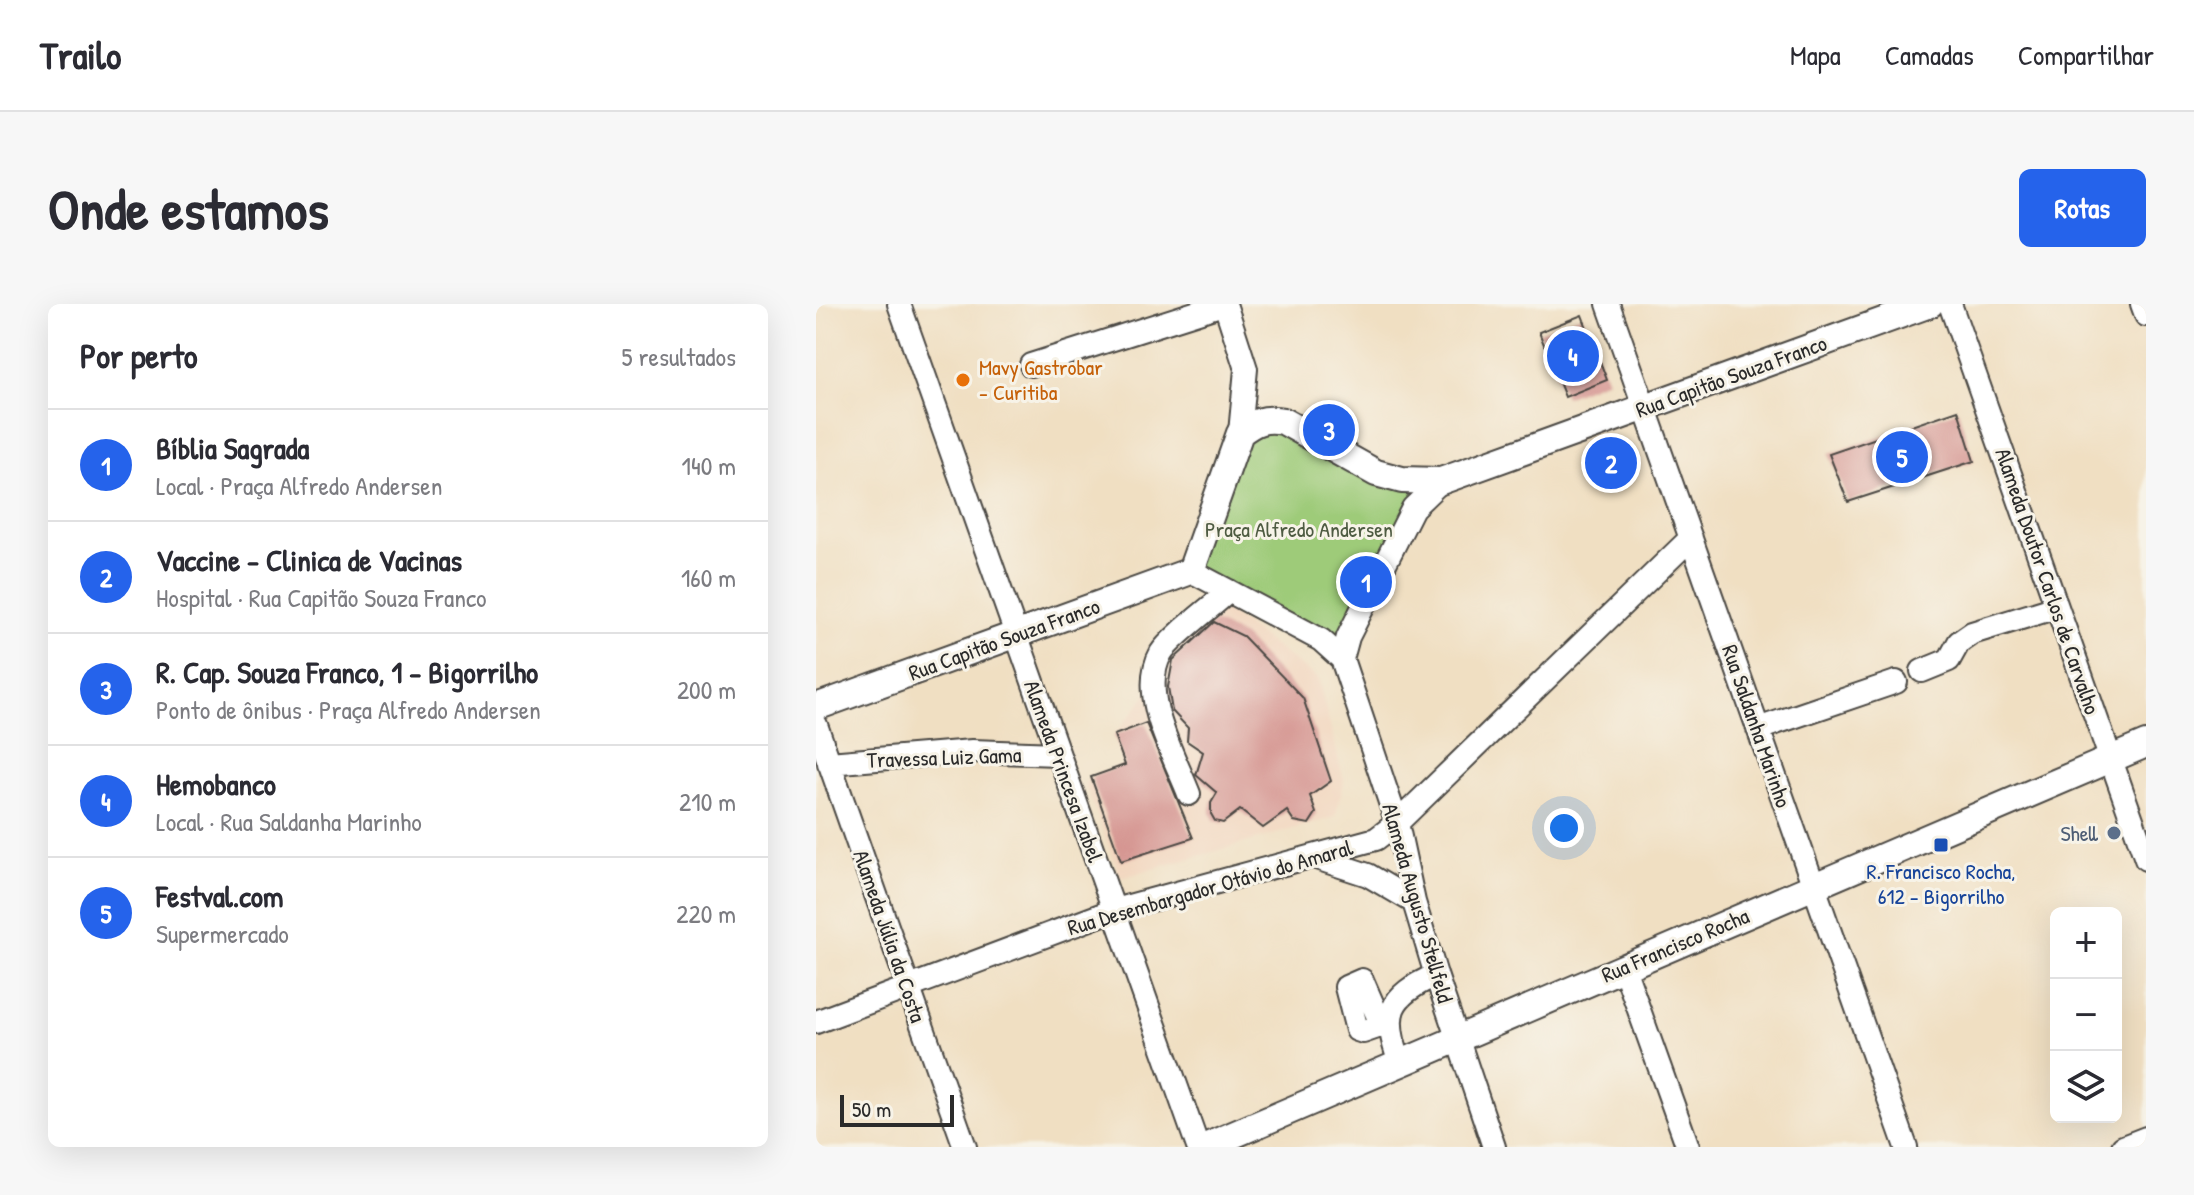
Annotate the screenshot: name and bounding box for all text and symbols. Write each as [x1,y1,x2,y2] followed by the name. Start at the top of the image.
[40,29,121,81] text: Trailo
[1790,36,1841,74] text: Mapa
[1885,36,1974,74] text: Camadas
[2018,36,2154,74] text: Compartilhar
[2019,169,2146,247] button: Rotas
[48,171,329,246] text: Onde estamos
[1547,326,1599,386] pin: 4
[1631,327,1831,424] street label: Rua Capitão Souza Franco
[80,333,198,379] text: Por perto
[622,339,736,374] text: 5 resultados
[979,352,1103,407] place label: Mavy Gastrobar - Curitiba
[954,371,972,389] marker: Mavy Gastrobar - Curitiba
[1303,400,1355,460] pin: 3
[1876,427,1928,487] pin: 5
[156,428,309,468] text: Bíblia Sagrada
[1585,433,1637,493] pin: 2
[1988,444,2108,718] street label: Alameda Doutor Carlos de Carvalho
[101,448,111,483] text: 1
[682,448,736,483] text: 140 m
[156,468,442,503] text: Local · Praça Alfredo Andersen
[1205,514,1393,544] park label: Praça Alfredo Andersen
[156,540,462,580] text: Vaccine - Clinica de Vacinas
[1340,552,1392,612] pin: 1
[100,560,112,595] text: 2
[681,560,736,595] text: 160 m
[156,580,487,615] text: Hospital · Rua Capitão Souza Franco
[904,590,1104,687] street label: Rua Capitão Souza Franco
[1715,641,1799,812] street label: Rua Saldanha Marinho
[156,652,538,692] text: R. Cap. Souza Franco, 1 - Bigorrilho
[100,672,112,707] text: 3
[677,672,736,707] text: 200 m
[1017,676,1111,866] street label: Alameda Princesa Izabel
[156,692,541,727] text: Ponto de ônibus · Praça Alfredo Andersen
[866,739,1022,775] street label: Travessa Luiz Gama
[156,764,276,804] text: Hemobanco
[101,784,111,819] text: 4
[679,784,736,819] text: 210 m
[1375,800,1461,1007] street label: Alameda Augusto Stellfeld
[156,804,422,839] text: Local · Rua Saldanha Marinho
[1544,808,1584,848] your location
[2060,818,2099,848] place label: Shell
[2105,824,2123,842] marker: Shell
[1064,832,1356,942] street label: Rua Desembargador Otávio do Amaral
[1932,836,1950,854] marker: R. Francisco Rocha, 612 - Bigorrilho
[846,846,934,1027] street label: Alameda Júlia da Costa
[1866,856,2016,911] place label: R. Francisco Rocha, 612 - Bigorrilho
[156,876,283,916] text: Festval.com
[101,896,112,931] text: 5
[676,896,736,931] text: 220 m
[1597,900,1754,990] street label: Rua Francisco Rocha
[2050,907,2122,1123] map controls
[2050,907,2122,979] button: +
[156,916,289,951] text: Supermercado
[2050,979,2122,1051] button: −
[2050,1051,2122,1123] button: layers
[840,1091,954,1127] scale bar
[852,1094,891,1124] text: 50 m

